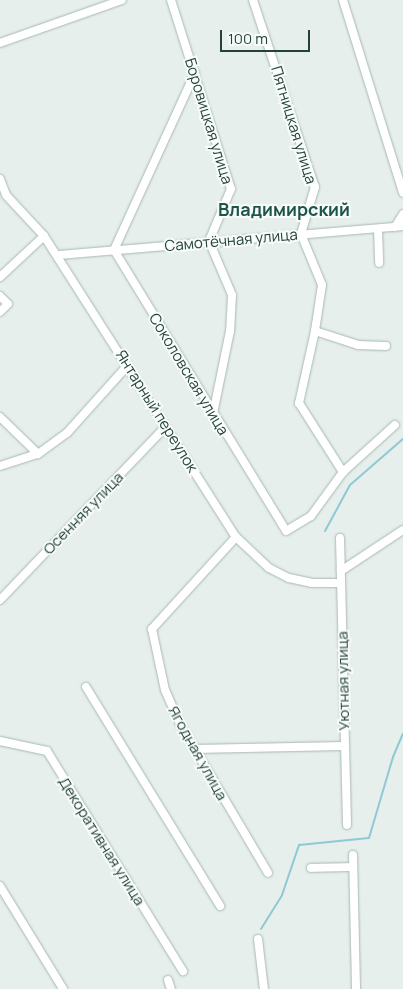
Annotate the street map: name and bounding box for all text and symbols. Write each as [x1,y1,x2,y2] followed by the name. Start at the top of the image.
[223,20,313,52] scale bar
[228,28,268,49] text: 100 m
[181,56,237,186] street label: Боровицкая улица
[268,64,320,186] street label: Пятницкая улица
[218,198,350,220] district label: Владимирский
[164,225,298,255] street label: Самотёчная улица
[145,310,233,438] street label: Соколовская улица
[112,347,202,475] street label: Янтарный переулок
[39,468,127,558] street label: Осенняя улица
[333,631,353,731] street label: Уютная улица
[165,703,231,803] street label: Ягодная улица
[55,773,149,909] street label: Декоративная улица

